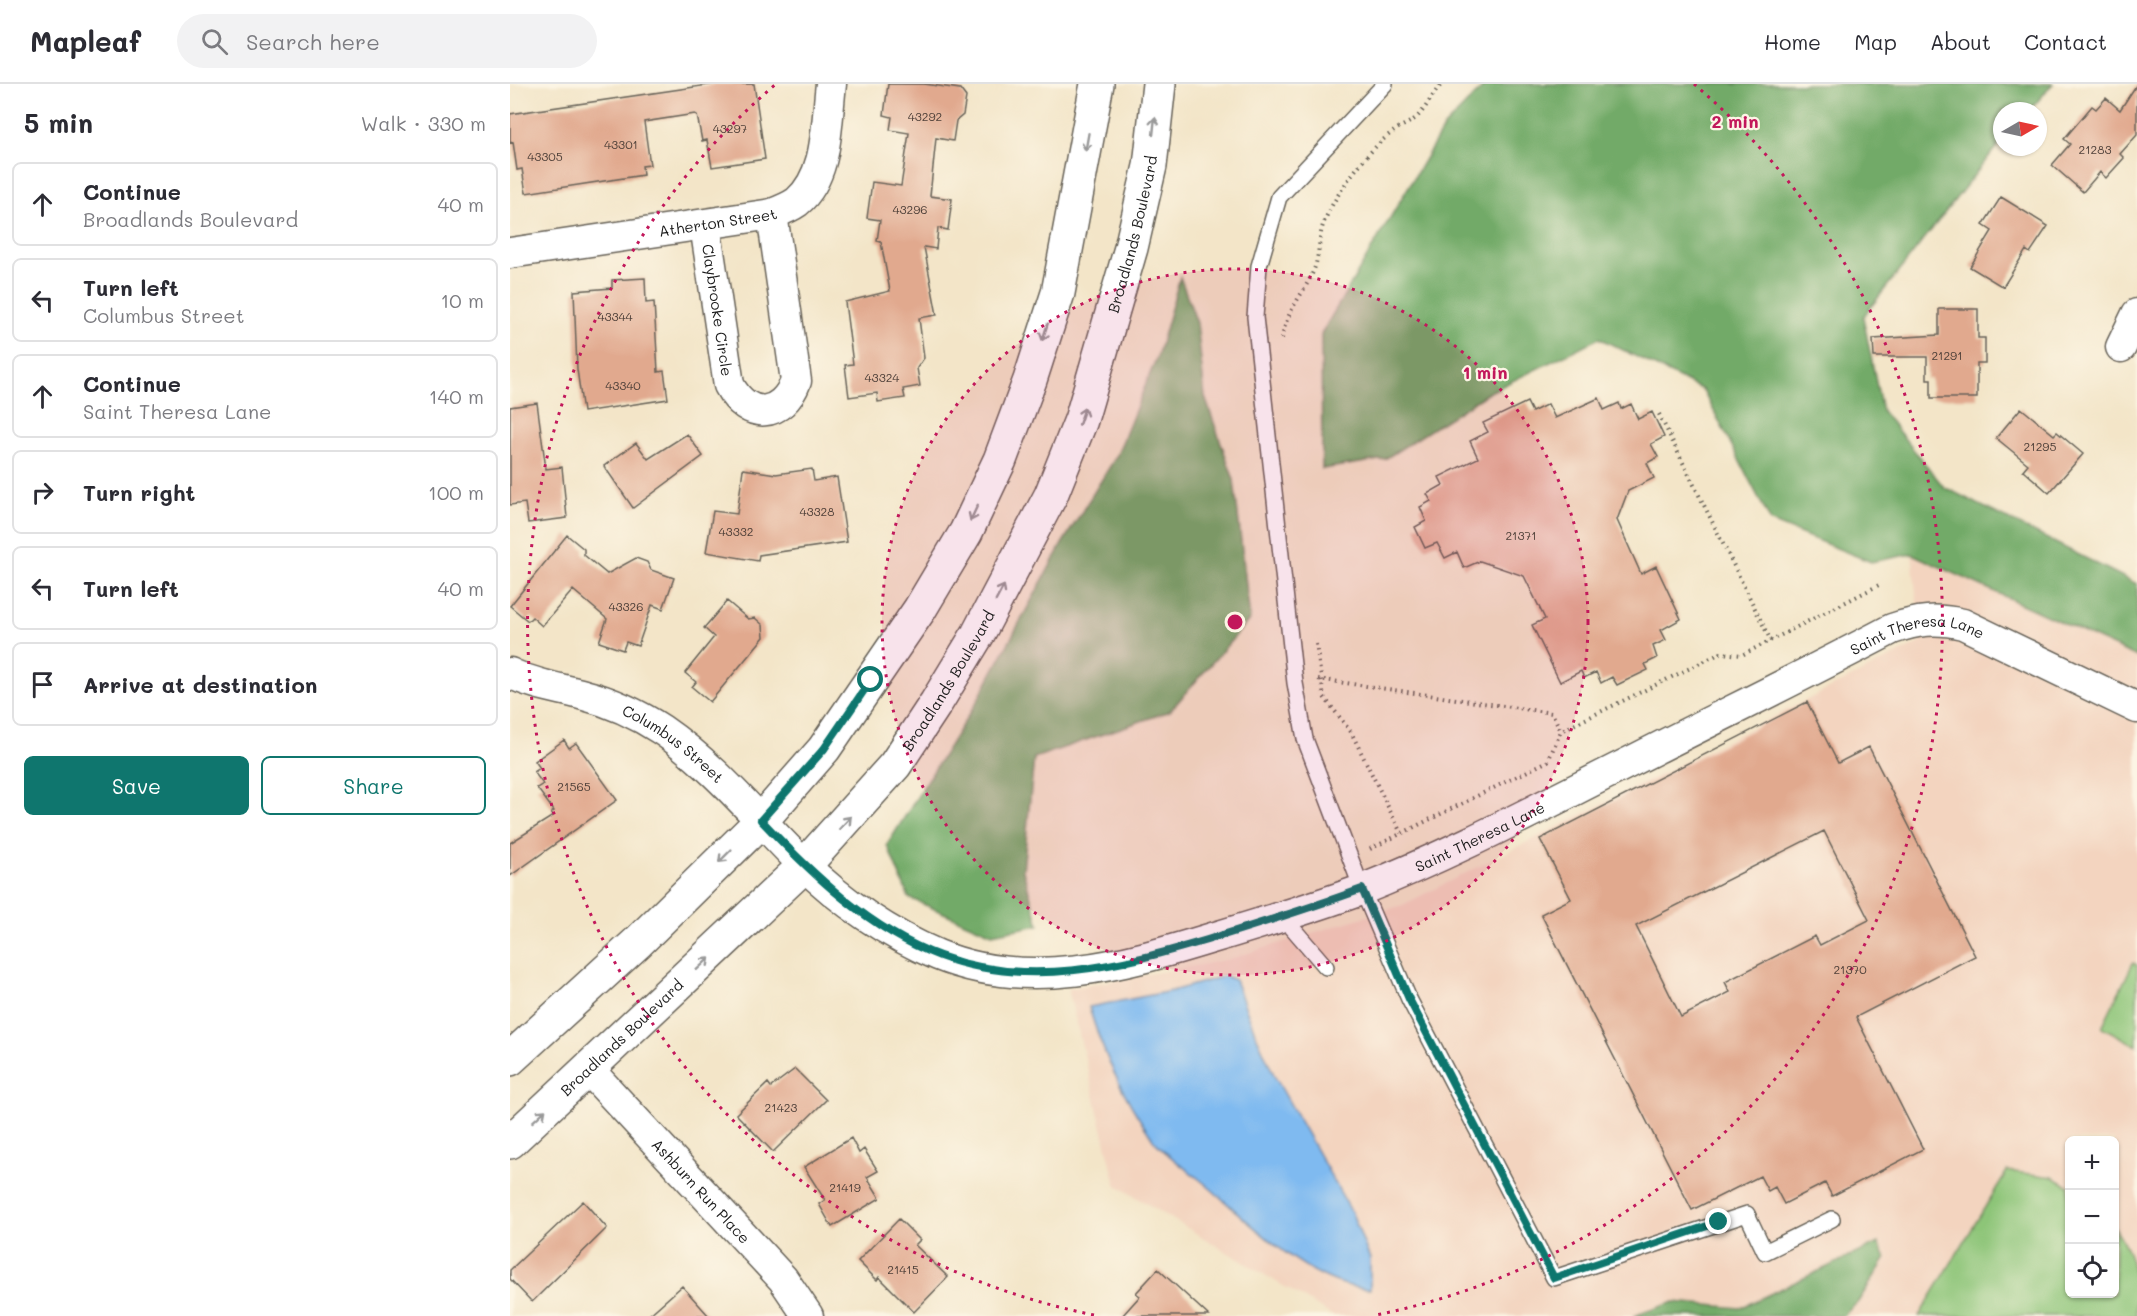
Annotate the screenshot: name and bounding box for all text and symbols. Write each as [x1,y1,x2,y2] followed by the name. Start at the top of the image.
[177,14,597,68] search box
[30,23,141,59] text: Mapleaf
[198,25,231,58] icon: search
[246,27,380,56] text: Search here
[1764,28,1821,55] text: Home
[1854,28,1897,55] text: Map
[1930,28,1991,55] text: About
[2024,28,2107,55] text: Contact
[1993,102,2047,156] north arrow
[24,106,93,140] text: 5 min
[908,108,942,124] house number: 43292
[1711,109,1759,133] text: 2 min
[361,110,486,136] text: Walk · 330 m
[1149,116,1160,136] one-way arrow
[713,120,748,136] house number: 43297
[1082,131,1093,151] one-way arrow
[604,136,638,152] house number: 43301
[2078,141,2112,157] house number: 21283
[527,148,563,164] house number: 43305
[1103,155,1161,315] street label: Broadlands Boulevard
[83,177,181,206] text: Continue
[26,188,59,221] icon: ahead
[438,191,484,217] text: 40 m
[892,201,928,217] house number: 43296
[658,203,780,241] street label: Atherton Street
[83,206,298,232] text: Broadlands Boulevard
[698,243,738,377] street label: Claybrooke Circle
[83,273,179,302] text: Turn left
[26,284,59,317] icon: left
[440,287,484,313] text: 10 m
[83,302,245,328] text: Columbus Street
[597,308,633,324] house number: 43344
[1039,322,1050,341] one-way arrow
[1931,347,1963,363] house number: 21291
[1462,360,1508,384] text: 1 min
[83,369,181,398] text: Continue
[865,369,899,385] house number: 43324
[605,377,641,393] house number: 43340
[26,380,59,413] icon: ahead
[429,383,484,409] text: 140 m
[83,398,271,424] text: Saint Theresa Lane
[1077,407,1088,426] one-way arrow
[2024,438,2056,454] house number: 21295
[26,476,59,509] icon: right
[83,478,195,507] text: Turn right
[428,479,484,505] text: 100 m
[799,503,835,519] house number: 43328
[968,504,980,522] one-way arrow
[719,523,753,539] house number: 43332
[1505,527,1537,543] house number: 21371
[26,572,59,605] icon: left
[83,574,179,603] text: Turn left
[438,575,484,601] text: 40 m
[994,584,1006,602] one-way arrow
[608,598,644,614] house number: 43326
[897,607,999,755] street label: Broadlands Boulevard
[1846,611,1988,659] street label: Saint Theresa Lane
[1225,612,1245,632] centre of rings
[857,666,883,692] route start
[26,668,59,701] icon: arrive
[83,670,318,699] text: Arrive at destination
[619,700,728,787] street label: Columbus Street
[24,756,249,815] button: Save
[261,756,486,815] button: Share
[557,778,591,794] house number: 21565
[1412,797,1548,876] street label: Saint Theresa Lane
[837,816,852,831] one-way arrow
[718,849,732,864] one-way arrow
[695,957,710,971] one-way arrow
[1833,961,1867,977] house number: 21370
[556,975,687,1100] street label: Broadlands Boulevard
[765,1099,797,1115] house number: 21423
[531,1109,546,1123] one-way arrow
[648,1134,755,1248] street label: Ashburn Run Place
[2065,1136,2119,1298] map controls
[2065,1136,2119,1190] button: +
[829,1179,861,1195] house number: 21419
[2065,1190,2119,1244] button: −
[1705,1208,1731,1234] route end
[2065,1244,2119,1298] button: locate
[887,1261,919,1277] house number: 21415

